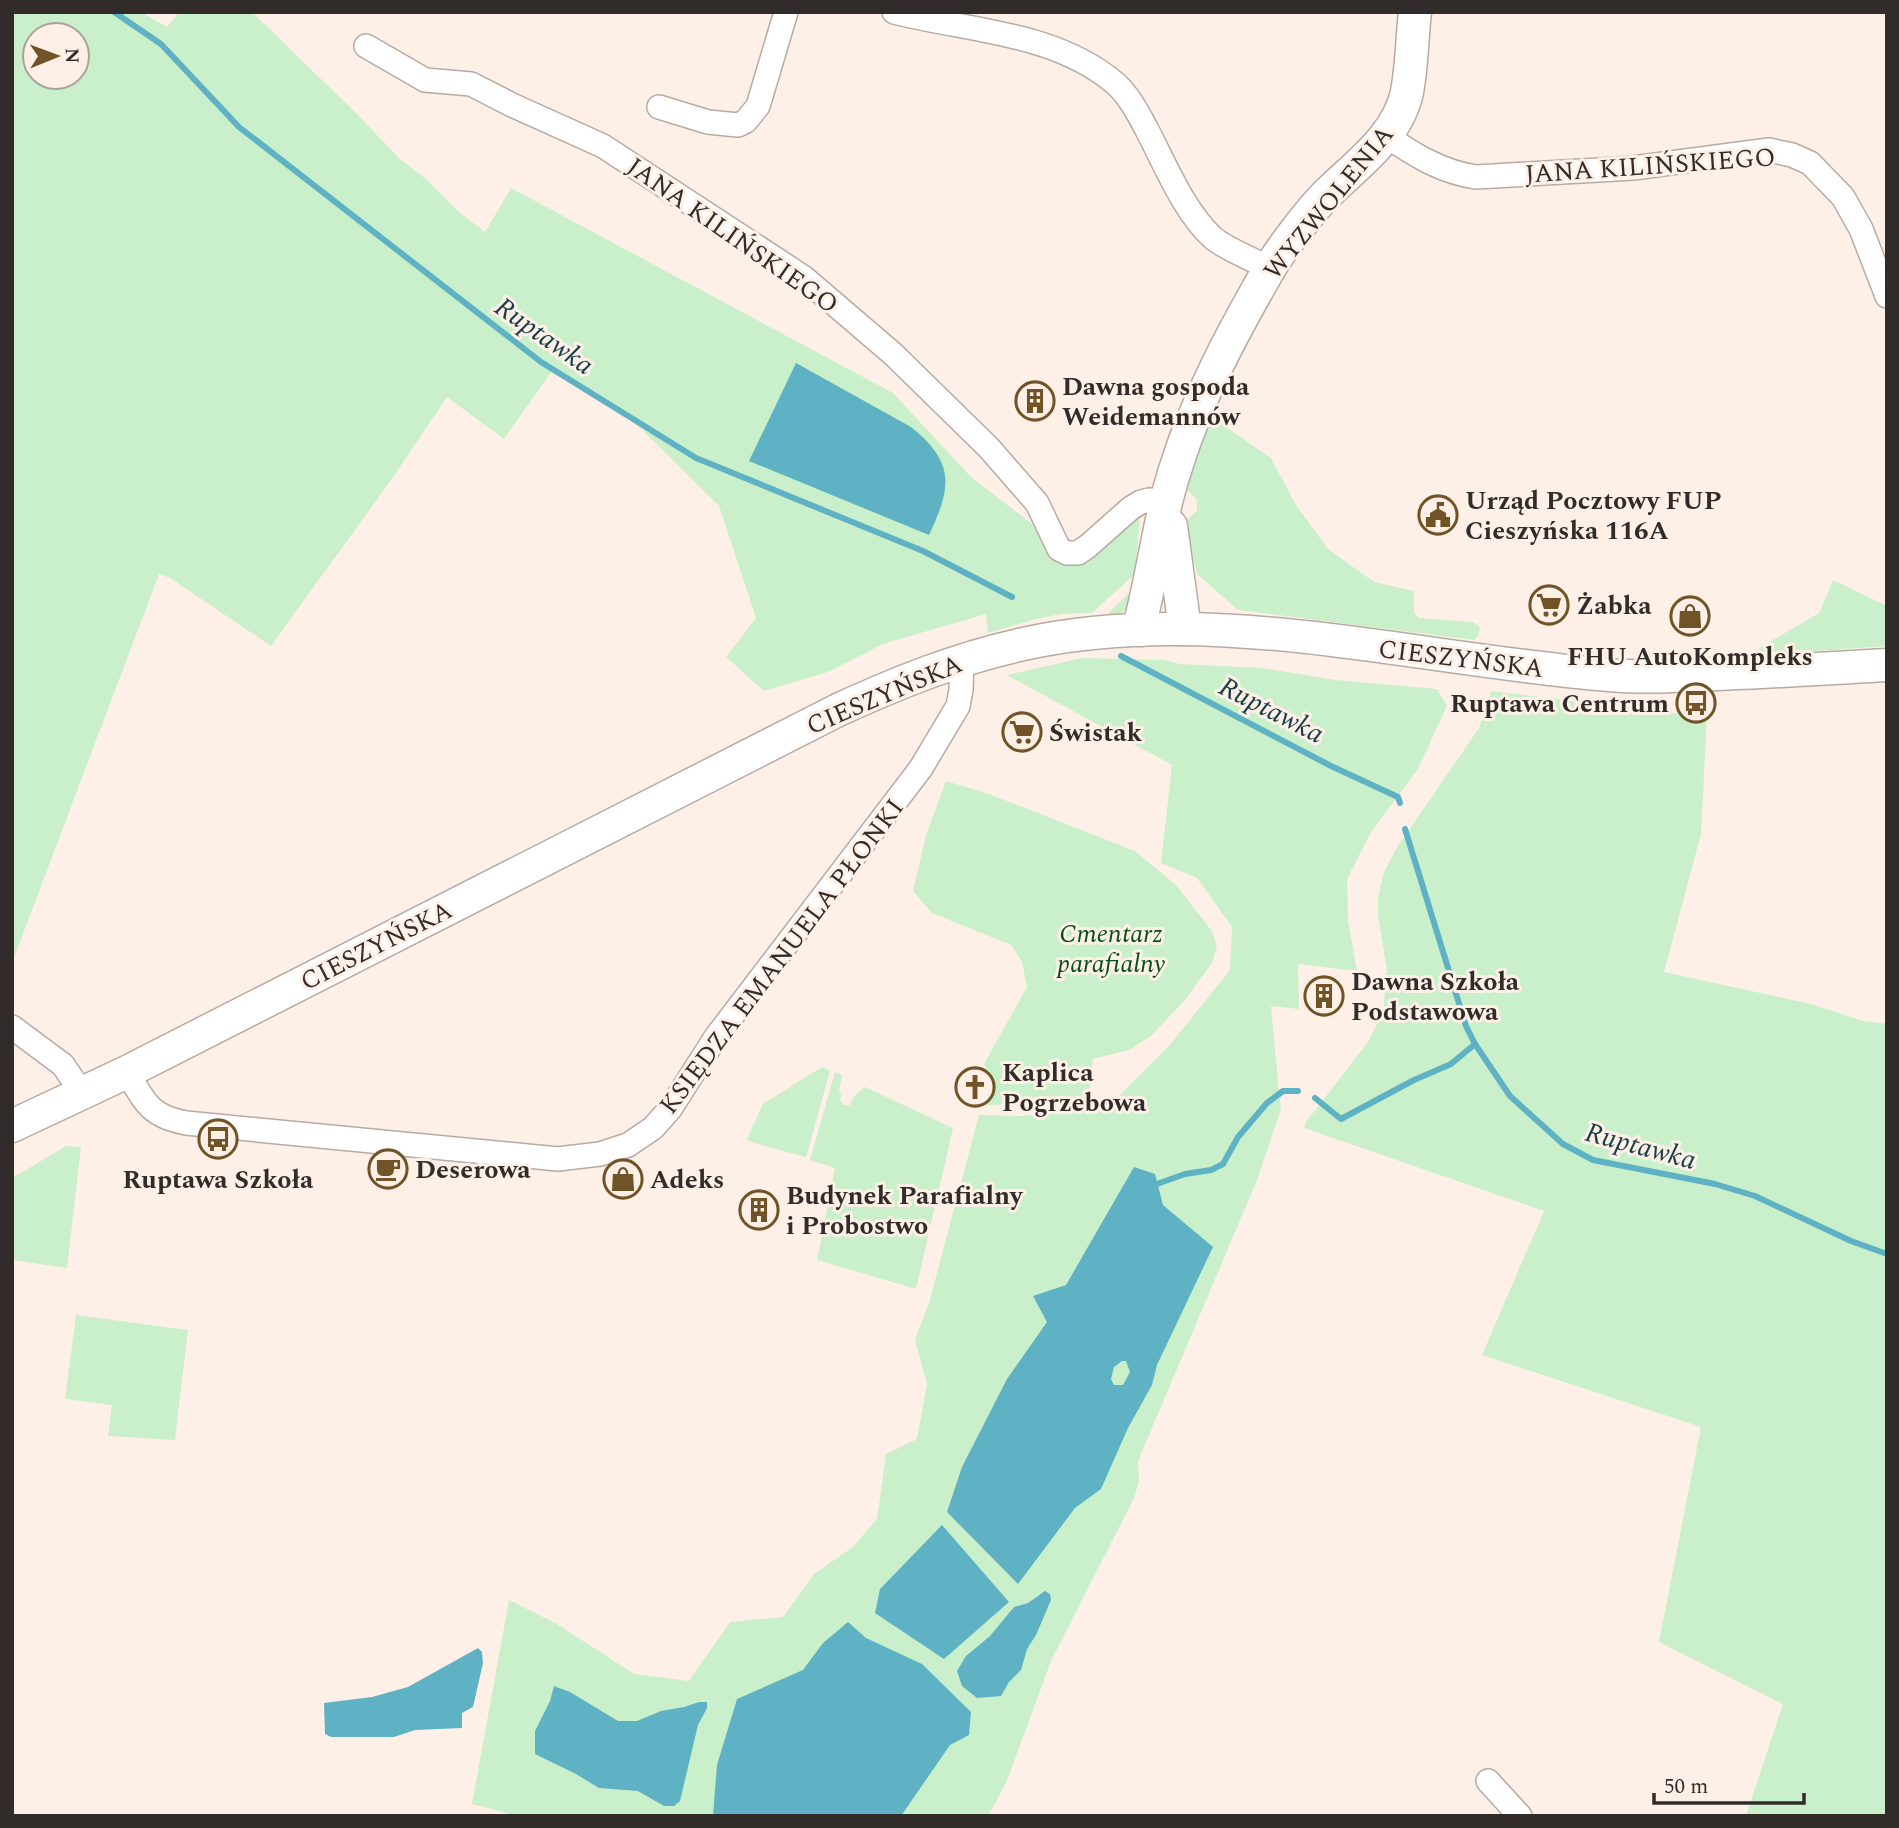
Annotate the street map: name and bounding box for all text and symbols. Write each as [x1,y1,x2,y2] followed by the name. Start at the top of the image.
[21,21,91,91] north arrow
[57,48,86,64] text: N
[1254,116,1404,289] street label: WYZWOLENIA
[1523,137,1777,195] street label: JANA KILIŃSKIEGO
[618,147,847,324] street label: JANA KILIŃSKIEGO
[485,286,603,386] water label: Ruptawka
[1062,367,1250,437] place label: Dawna gospoda Weidemannów
[1014,380,1056,422] building icon: Dawna gospoda Weidemannów
[1465,481,1722,551] place label: Urząd Pocztowy FUP Cieszyńska 116A
[1417,494,1459,536] public building icon: Urząd Pocztowy FUP Cieszyńska 116A
[1528,584,1570,626] supermarket icon: Żabka
[1576,586,1652,626] place label: Żabka
[1669,595,1711,637] shop icon: FHU AutoKompleks
[1376,629,1546,689] street label: CIESZYŃSKA
[1567,637,1813,677] place label: FHU AutoKompleks
[800,644,969,746] street label: CIESZYŃSKA
[1211,665,1332,755] water label: Ruptawka
[1675,682,1717,724] bus stop icon: Ruptawa Centrum
[1450,684,1669,724] place label: Ruptawa Centrum
[1001,711,1043,753] supermarket icon: Świstak
[1049,713,1143,753] place label: Świstak
[649,790,914,1123] street label: KSIĘDZA EMANUELA PŁONKI
[293,890,460,1001] street label: CIESZYŃSKA
[1056,914,1165,984] park label: Cmentarz parafialny
[1351,962,1520,1032] place label: Dawna Szkoła Podstawowa
[1303,975,1345,1017] building icon: Dawna Szkoła Podstawowa
[1002,1053,1147,1123] place label: Kaplica Pogrzebowa
[954,1066,996,1108] church icon: Kaplica Pogrzebowa
[1580,1111,1701,1182] water label: Ruptawka
[197,1118,239,1160] bus stop icon: Ruptawa Szkoła
[367,1148,409,1190] cafe icon: Deserowa
[415,1150,531,1190] place label: Deserowa
[602,1158,644,1200] shop icon: Adeks
[123,1160,314,1200] place label: Ruptawa Szkoła
[650,1160,724,1200] place label: Adeks
[786,1176,1024,1246] place label: Budynek Parafialny i Probostwo
[738,1189,780,1231] building icon: Budynek Parafialny i Probostwo
[1654,1762,1804,1806] scale bar
[1664,1771,1708,1803] text: 50 m

